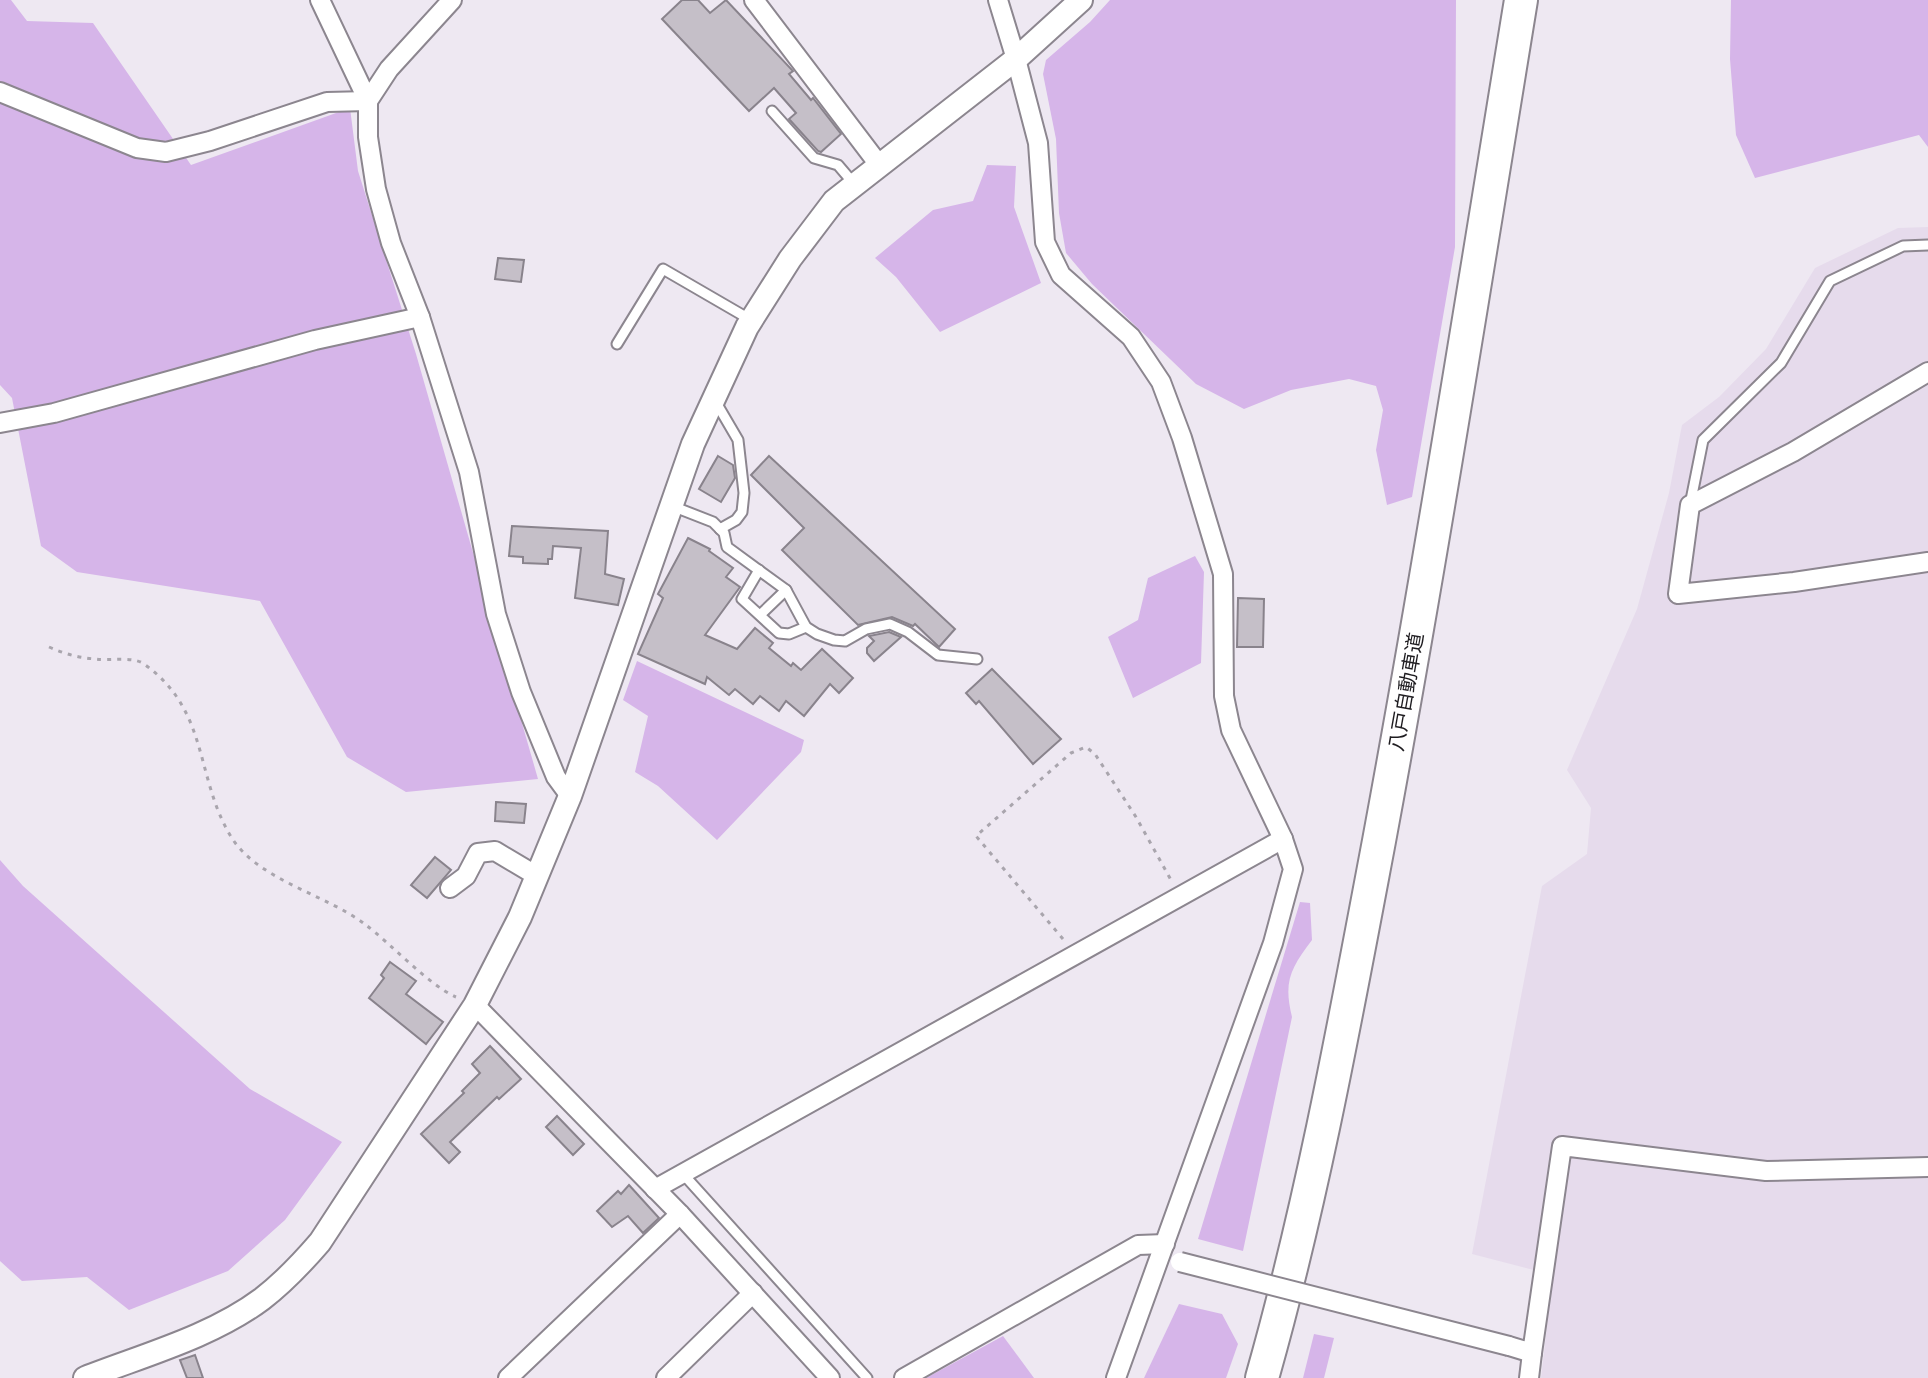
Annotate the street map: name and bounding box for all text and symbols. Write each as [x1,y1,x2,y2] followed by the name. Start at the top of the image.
[1384,631,1427,753] street label: 八戸自動車道

